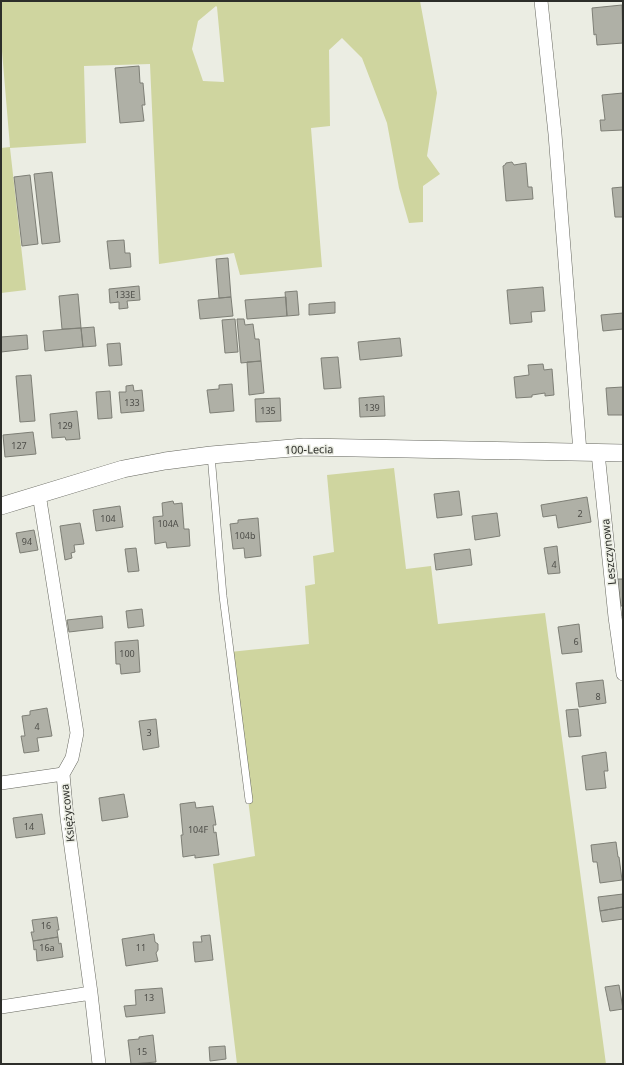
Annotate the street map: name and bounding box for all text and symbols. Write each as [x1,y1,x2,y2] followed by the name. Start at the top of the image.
[115,288,135,301] house number: 133E
[124,396,140,409] house number: 133
[364,401,380,414] house number: 139
[260,404,276,417] house number: 135
[57,419,73,432] house number: 129
[11,439,27,452] house number: 127
[285,441,333,457] street label: 100-Lecia
[577,507,583,520] house number: 2
[100,512,116,525] house number: 104
[157,517,179,530] house number: 104A
[597,518,619,586] street label: Leszczynowa
[235,529,256,542] house number: 104b
[22,535,32,548] house number: 94
[551,558,557,571] house number: 4
[573,635,579,648] house number: 6
[119,647,135,660] house number: 100
[595,690,601,703] house number: 8
[34,720,40,733] house number: 4
[146,726,152,739] house number: 3
[56,783,78,843] street label: Księżycowa
[24,820,34,833] house number: 14
[188,823,208,836] house number: 104F
[41,919,51,932] house number: 16
[39,941,55,954] house number: 16a
[136,941,146,954] house number: 11
[144,991,154,1004] house number: 13
[137,1045,147,1058] house number: 15

